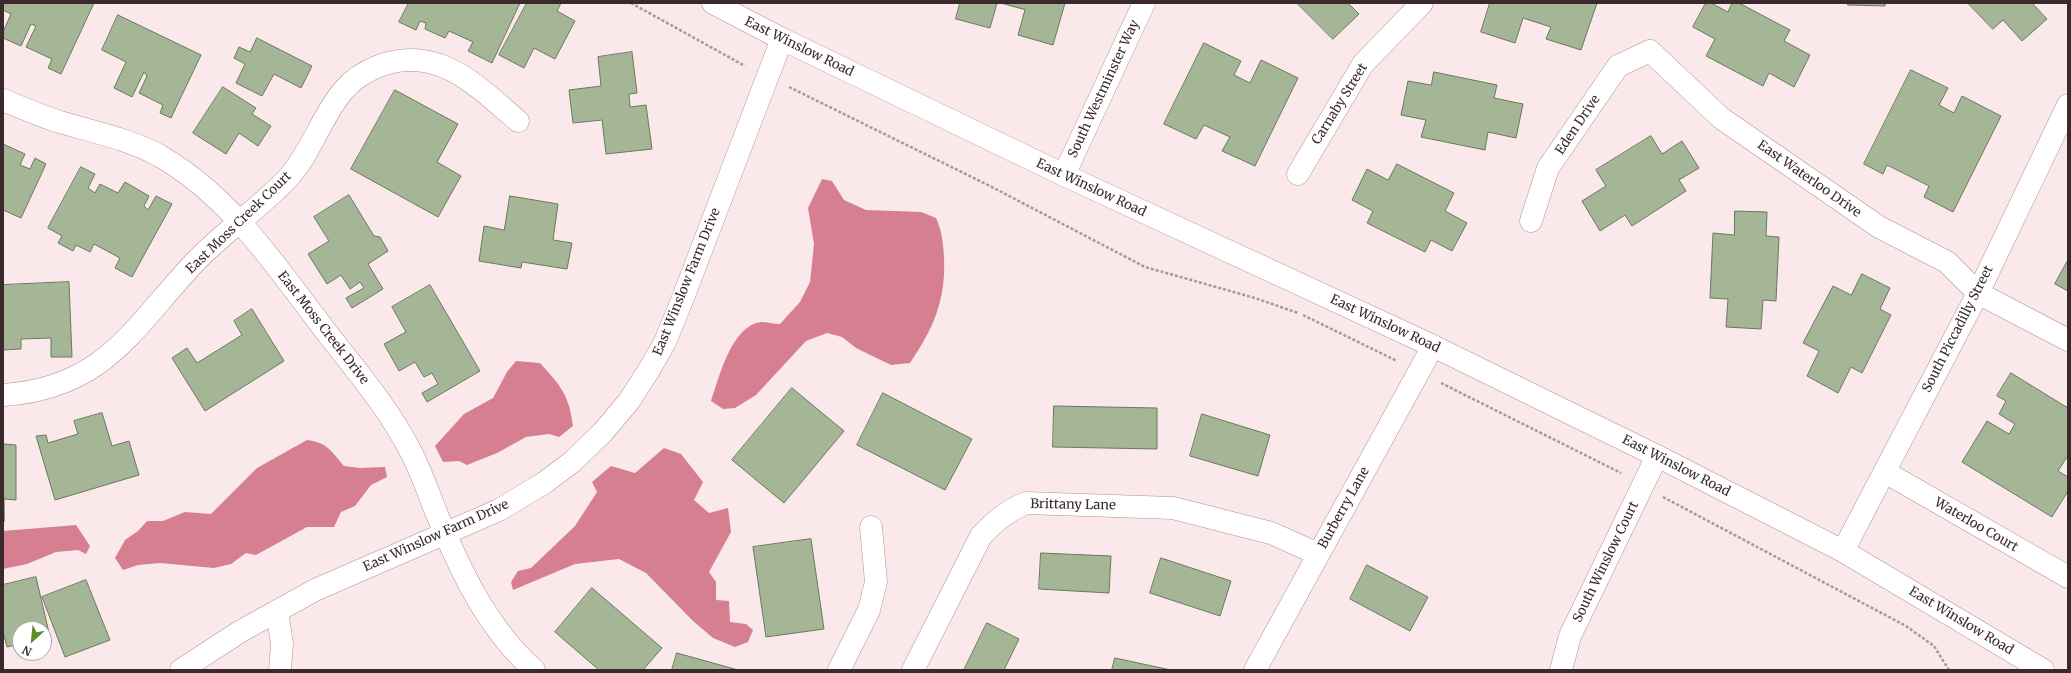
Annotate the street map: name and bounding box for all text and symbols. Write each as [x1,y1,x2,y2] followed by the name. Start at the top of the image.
[742,14,856,80] street label: East Winslow Road
[1065,18,1143,160] street label: South Westminster Way
[1309,61,1371,147] street label: Carnaby Street
[1552,92,1604,158] street label: Eden Drive
[1754,137,1864,221] street label: East Waterloo Drive
[1034,156,1148,220] street label: East Winslow Road
[183,169,295,277] street label: East Moss Creek Court
[650,206,724,358] street label: East Winslow Farm Drive
[1919,263,1997,395] street label: South Piccadilly Street
[274,268,372,388] street label: East Moss Creek Drive
[1328,292,1442,356] street label: East Winslow Road
[1619,432,1733,500] street label: East Winslow Road
[1315,465,1373,551] street label: Burberry Lane
[1931,495,2021,555] street label: Waterloo Court
[1030,496,1116,514] street label: Brittany Lane
[361,497,511,575] street label: East Winslow Farm Drive
[1570,499,1642,625] street label: South Winslow Court
[1906,584,2016,658] street label: East Winslow Road
[12,621,52,661] north arrow
[20,643,34,659] text: N

